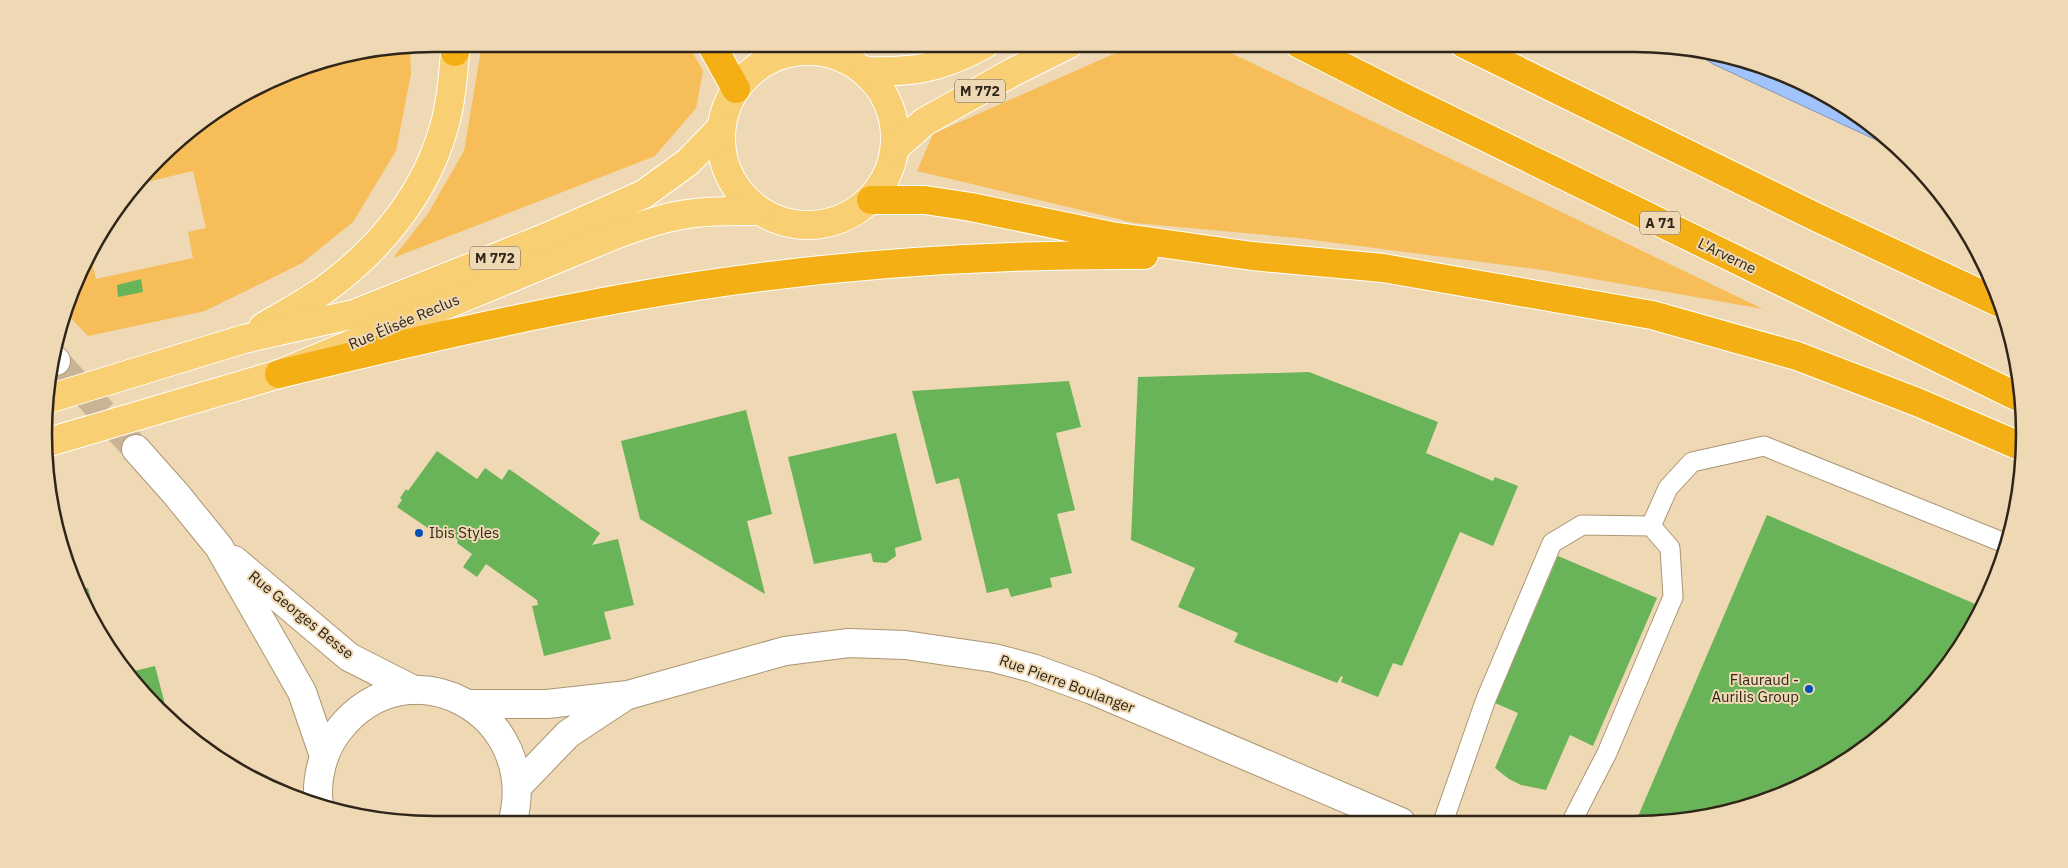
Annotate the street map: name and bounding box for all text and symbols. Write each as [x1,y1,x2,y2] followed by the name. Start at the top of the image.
[955,80,1005,102] road number: M 772
[1640,212,1680,234] road number: A 71
[1695,233,1759,278] street label: L'Arverne
[470,247,520,270] road number: M 772
[345,290,462,354] street label: Rue Élisée Reclus
[429,523,499,542] place label: Ibis Styles
[413,527,425,539] marker: Ibis Styles
[245,566,358,663] street label: Rue Georges Besse
[997,650,1138,717] street label: Rue Pierre Boulanger
[1711,670,1799,706] place label: Flauraud - Aurilis Group
[1803,683,1815,695] marker: Flauraud - Aurilis Group

